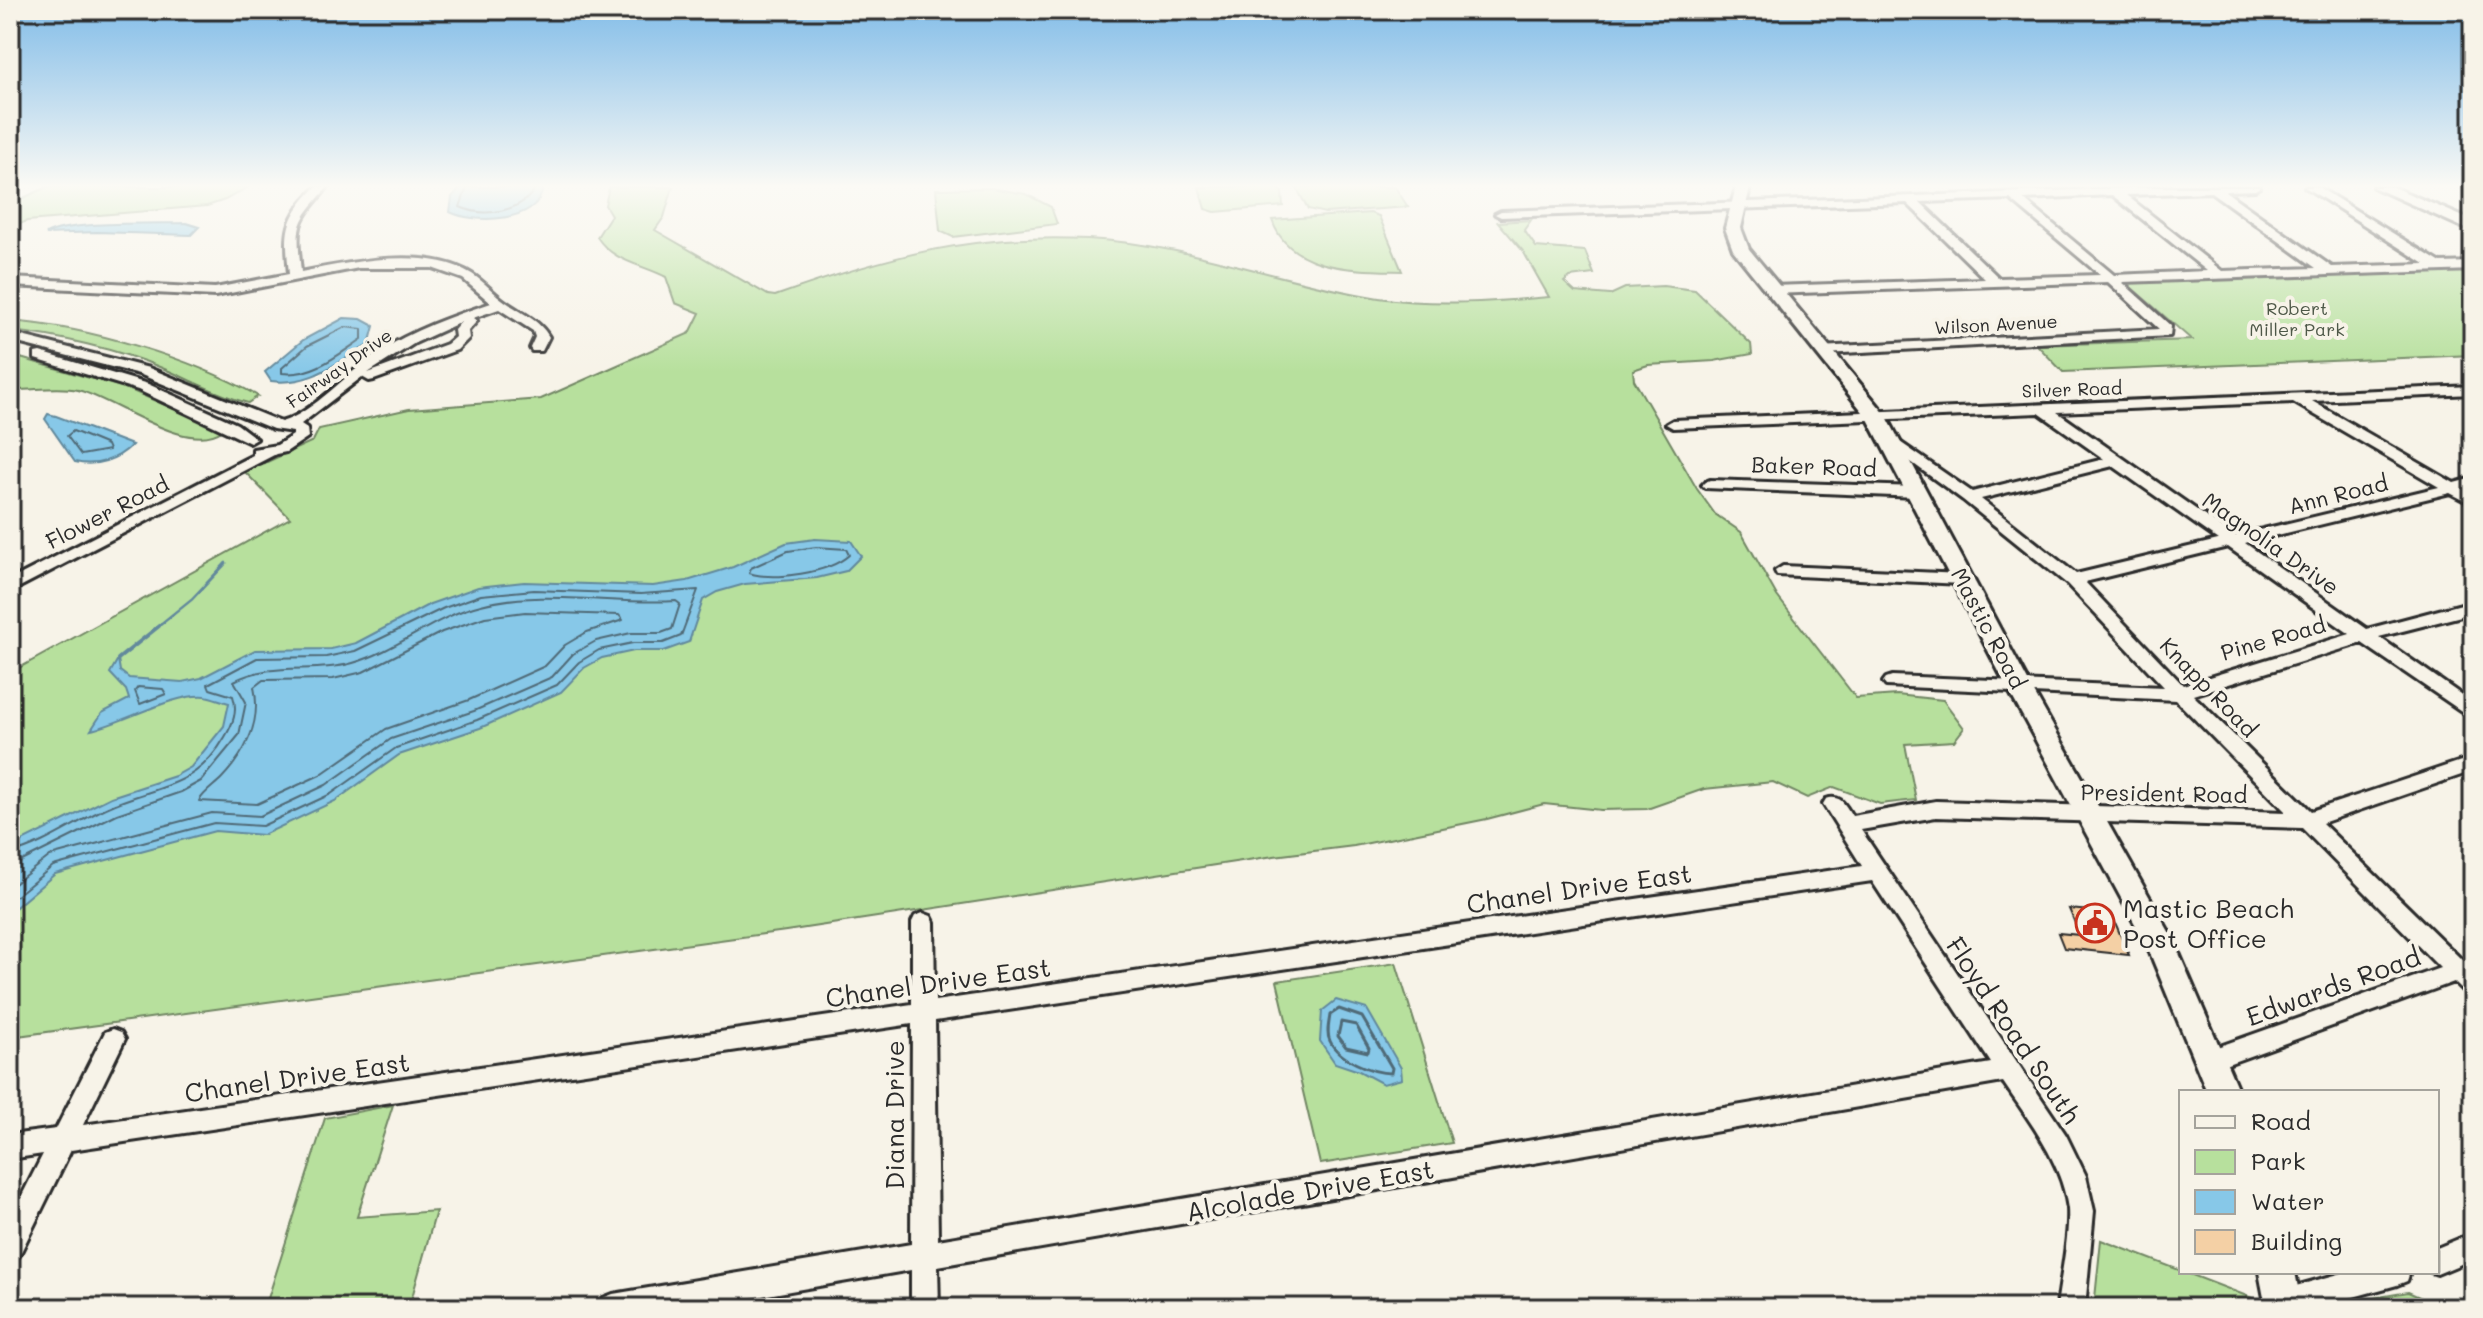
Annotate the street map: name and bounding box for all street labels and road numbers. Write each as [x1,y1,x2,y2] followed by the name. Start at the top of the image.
[1934,309,2058,339] street label: Wilson Avenue
[281,323,397,413] street label: Fairway Drive
[2021,375,2123,403] street label: Silver Road
[1751,449,1877,483] street label: Baker Road
[2285,468,2391,520] street label: Ann Road
[41,469,174,555] street label: Flower Road
[2197,485,2345,601] street label: Magnolia Drive
[1945,562,2033,694] street label: Mastic Road
[2217,609,2329,667] street label: Pine Road
[2154,631,2264,743] street label: Knapp Road
[2080,777,2248,809] street label: President Road
[1464,855,1694,921] street label: Chanel Drive East
[1939,930,2089,1130] street label: Floyd Road South
[2241,939,2425,1033] street label: Edwards Road
[823,949,1053,1015] street label: Chanel Drive East
[877,1040,911,1190] street label: Diana Drive
[182,1044,412,1110] street label: Chanel Drive East
[1183,1151,1437,1229] street label: Alcolade Drive East

